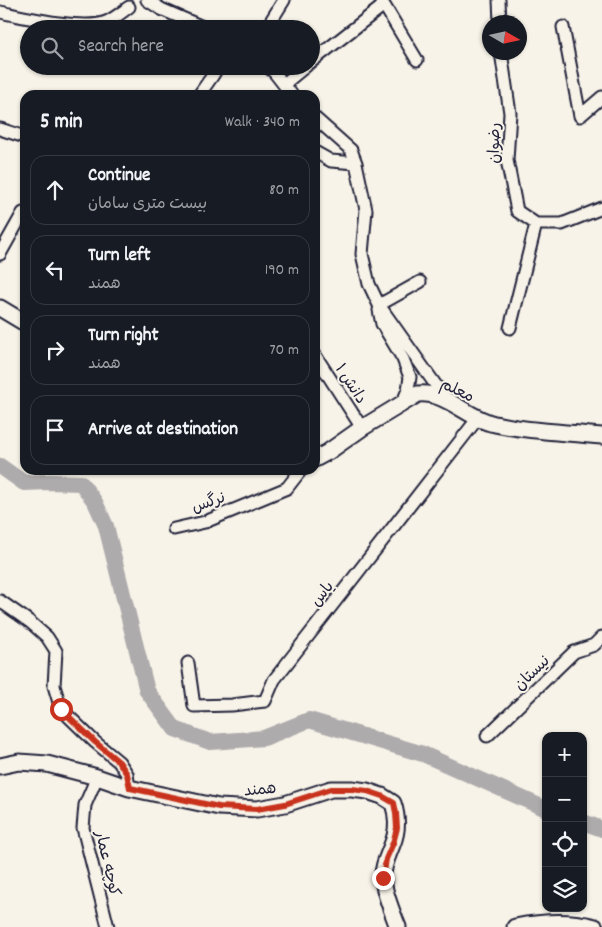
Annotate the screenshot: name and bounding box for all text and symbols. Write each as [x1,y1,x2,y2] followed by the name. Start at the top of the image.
[482,15,527,60] north arrow
[20,20,320,75] search box
[38,34,66,62] icon: search
[78,34,164,61] text: Search here
[40,108,83,138] text: 5 min
[225,111,300,134] text: Walk · 340 m
[484,122,507,164] street label: رضوان
[88,163,150,190] text: Continue
[41,176,69,204] icon: ahead
[269,179,299,202] text: 80 m
[88,193,207,216] text: بیست متری سامان
[88,243,151,270] text: Turn left
[41,256,69,284] icon: left
[265,259,299,282] text: 190 m
[88,273,121,296] text: همند
[88,323,159,350] text: Turn right
[41,336,69,364] icon: right
[269,339,299,362] text: 70 m
[88,353,121,376] text: همند
[328,360,372,409] street label: دانش ۱
[436,373,478,409] street label: معلم
[41,416,69,444] icon: arrive
[88,417,238,444] text: Arrive at destination
[189,487,229,520] street label: نرگس
[306,577,340,612] street label: یاس
[510,651,556,697] street label: نیستان
[50,698,73,721] route start
[542,732,587,912] map controls
[542,732,587,777] button: +
[542,777,587,822] button: −
[243,778,277,803] street label: همند
[542,822,587,867] button: locate
[88,827,125,899] street label: کوچه عمار
[372,867,395,890] route end
[542,867,587,912] button: layers

